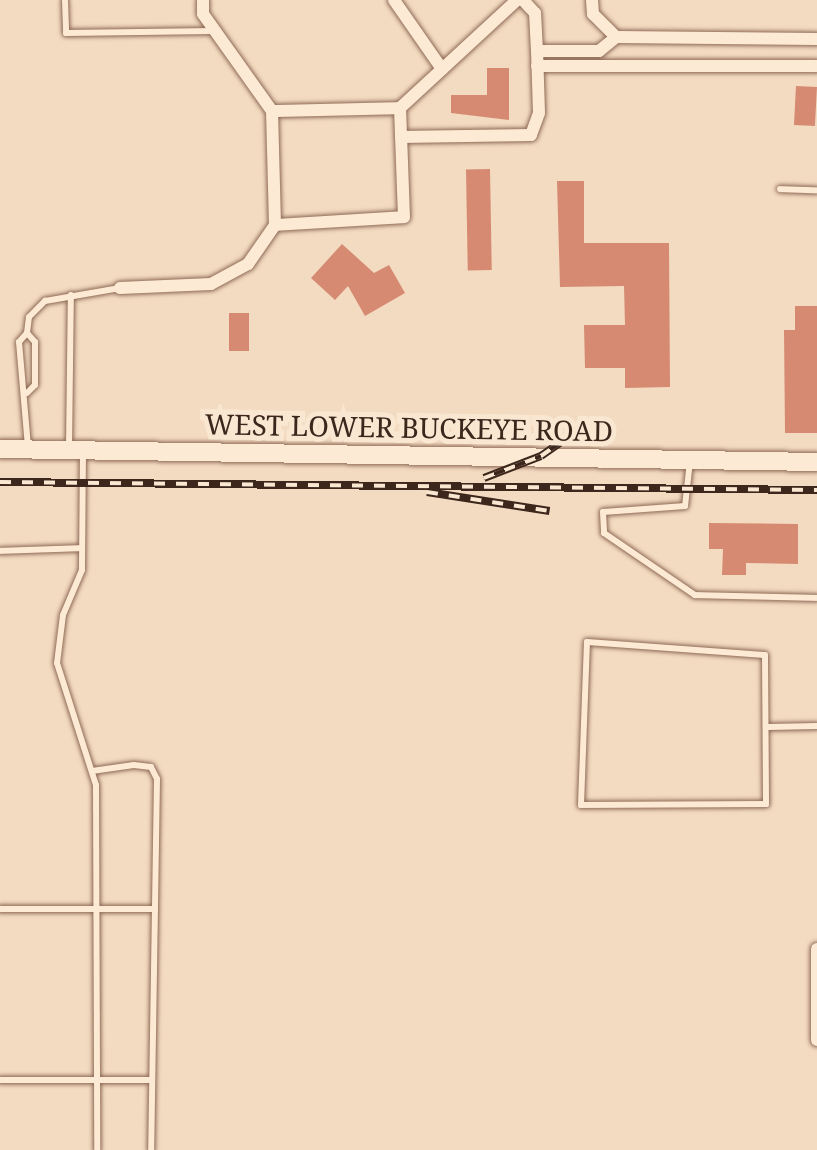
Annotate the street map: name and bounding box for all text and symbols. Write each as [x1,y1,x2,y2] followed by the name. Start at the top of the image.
[205,407,613,447] street label: WEST LOWER BUCKEYE ROAD

